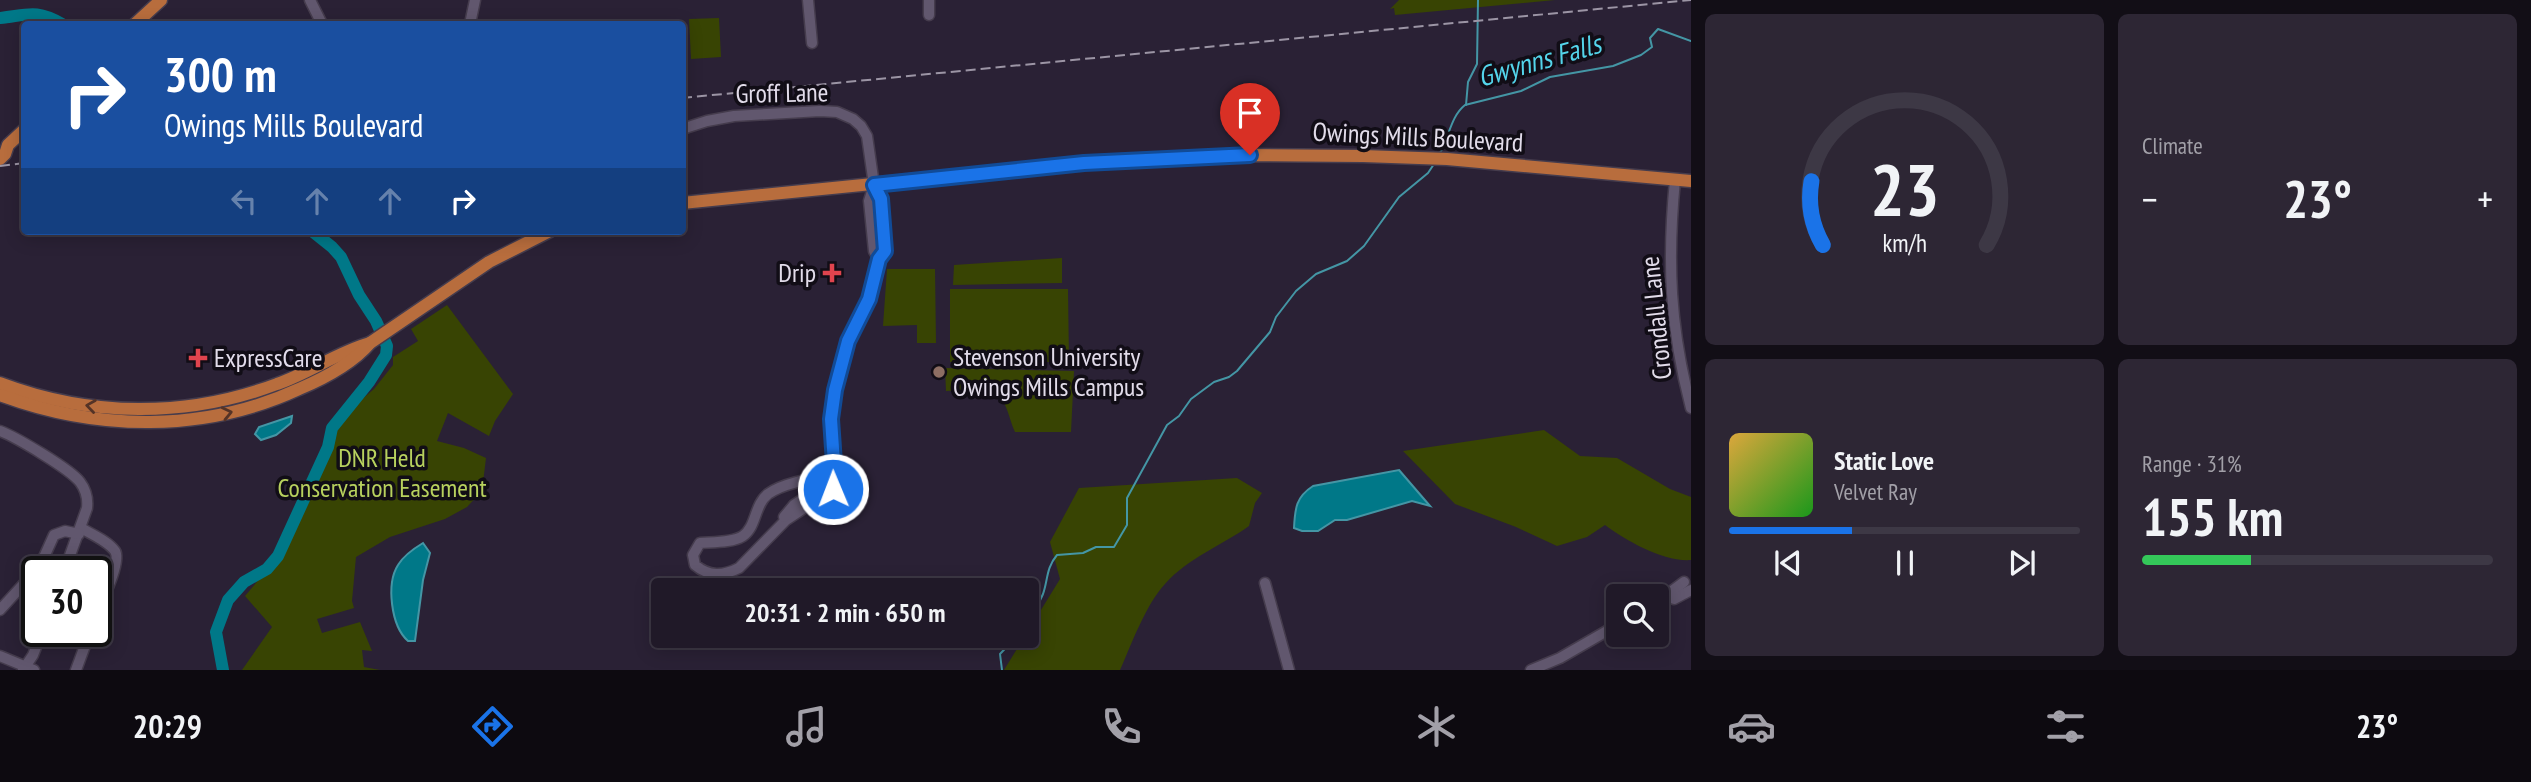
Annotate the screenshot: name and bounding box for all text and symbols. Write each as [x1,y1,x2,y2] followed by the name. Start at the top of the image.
[1473,24,1607,95] water label: Gwynns Falls
[164,42,277,106] text: 300 m
[49,49,140,140] icon: right
[735,75,829,110] street label: Groff Lane
[1220,83,1280,155] pin
[1231,94,1269,132] icon: arrive
[164,104,423,146] text: Owings Mills Boulevard
[1312,115,1524,158] street label: Owings Mills Boulevard
[2142,131,2203,160] text: Climate
[1870,142,1939,236] text: 23
[2283,165,2352,232] text: 23°
[2142,174,2158,223] text: −
[2477,174,2493,223] text: +
[225,182,263,220] icon: left
[298,182,336,220] icon: ahead
[371,182,409,220] icon: ahead
[444,182,482,220] icon: right
[1882,227,1927,259] text: km/h
[1633,255,1678,381] street label: Crondall Lane
[778,256,816,289] place label: Drip
[822,263,842,283] marker: Drip
[953,340,1144,403] place label: Stevenson University Owings Mills Campus
[214,341,322,374] place label: ExpressCare
[188,348,208,368] marker: ExpressCare
[931,364,947,380] marker: Stevenson University Owings Mills Campus
[85,399,97,414] one-way arrow
[221,407,233,422] one-way arrow
[277,441,487,504] park label: DNR Held Conservation Easement
[1834,444,1934,477] text: Static Love
[2142,449,2242,478] text: Range · 31%
[796,452,870,526] position arrow
[1834,477,1917,506] text: Velvet Ray
[2142,483,2283,550] text: 155 km
[1769,544,1807,582] icon: previous
[1886,544,1924,582] icon: pause
[2003,544,2041,582] icon: next
[21,556,112,647] speed limit sign: 30
[1606,584,1669,647] map controls
[1606,584,1669,647] button: search
[745,596,945,629] text: 20:31 · 2 min · 650 m
[468,702,517,751] icon: directions
[782,702,831,751] icon: music
[1097,702,1146,751] icon: phone
[1412,702,1461,751] icon: climate
[1727,702,1776,751] icon: car
[2041,702,2090,751] icon: filters
[133,705,202,747] text: 20:29
[2356,705,2398,747] text: 23°

